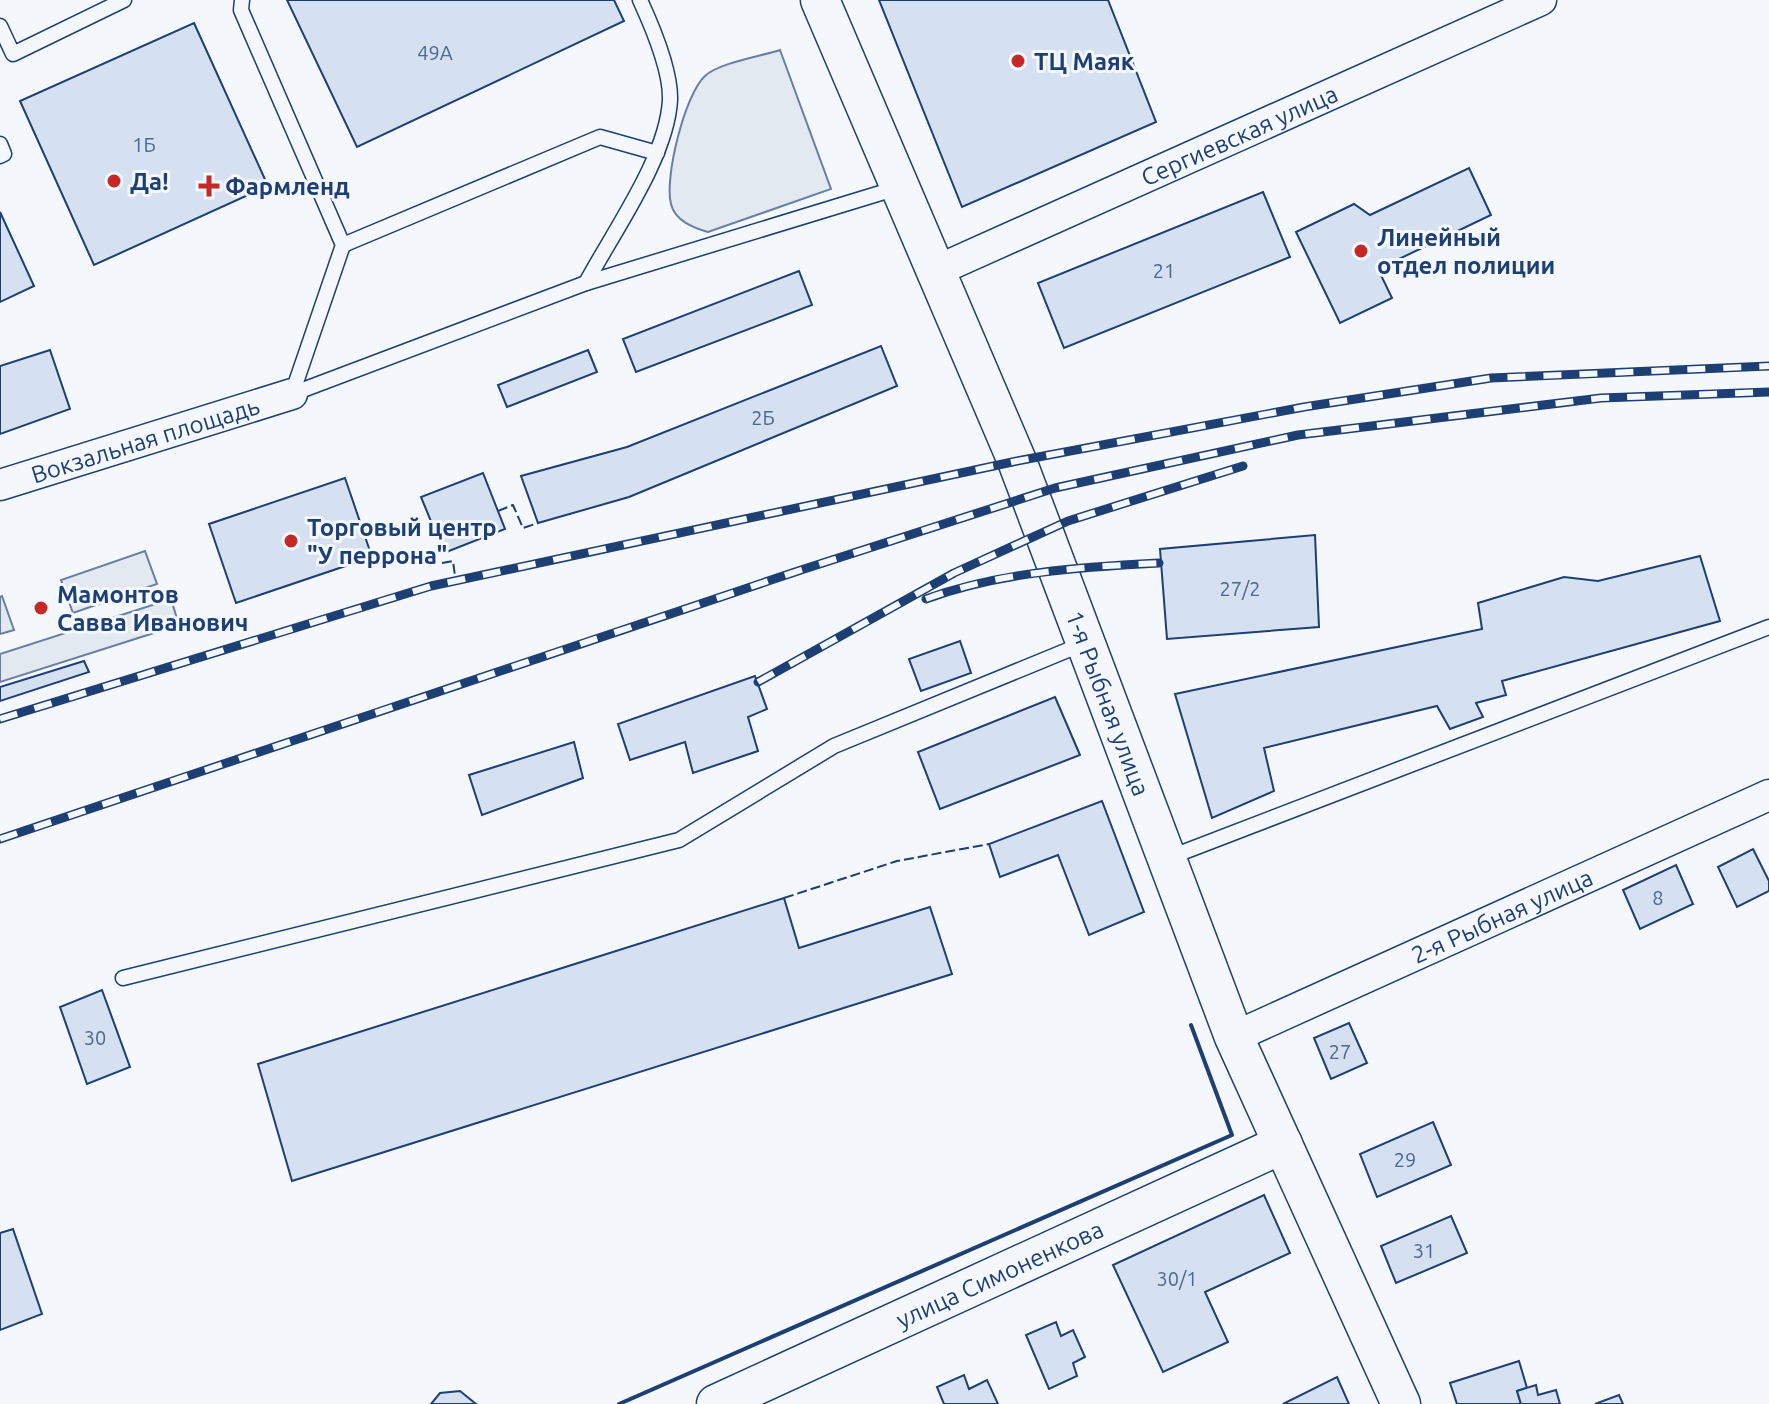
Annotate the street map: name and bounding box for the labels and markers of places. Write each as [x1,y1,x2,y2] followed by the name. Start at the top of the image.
[1034,48,1135,75] place label: ТЦ Маяк
[1009,52,1027,70] marker: ТЦ Маяк
[130,168,169,195] place label: Да!
[105,172,123,190] marker: Да!
[225,173,350,200] place label: Фармленд
[200,177,218,195] marker: Фармленд
[1377,224,1555,279] place label: Линейный отдел полиции
[1352,242,1370,260] marker: Линейный отдел полиции
[307,514,497,569] place label: Торговый центр "У перрона"
[282,532,300,550] marker: Торговый центр "У перрона"
[57,581,248,636] place label: Мамонтов Савва Иванович
[32,599,50,617] marker: Мамонтов Савва Иванович

